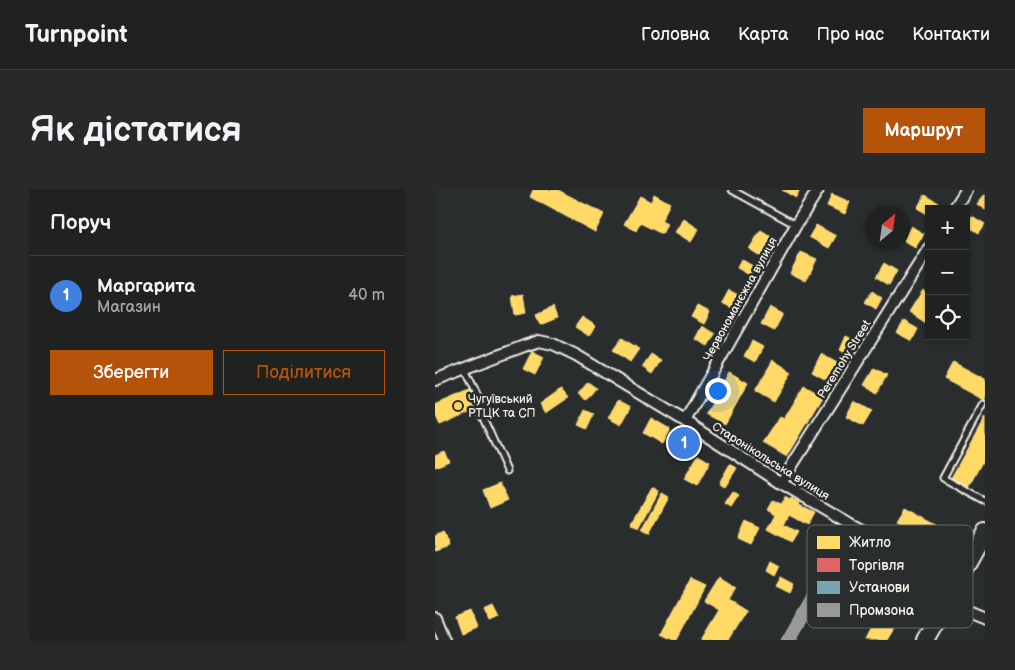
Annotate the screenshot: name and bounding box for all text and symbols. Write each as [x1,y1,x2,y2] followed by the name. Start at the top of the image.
[25,20,128,49] text: Turnpoint
[641,24,710,45] text: Головна
[738,24,789,45] text: Карта
[817,24,884,45] text: Про нас
[912,24,990,45] text: Контакти
[863,108,985,153] button: Маршрут
[30,109,242,152] text: Як дістатися
[865,205,910,250] north arrow
[925,205,970,340] map controls
[925,205,970,250] button: +
[50,210,111,235] text: Поруч
[700,234,781,364] street label: Червономанєжна вулиця
[925,250,970,295] button: −
[97,275,195,298] text: Маргарита
[63,286,69,305] text: 1
[348,286,385,305] text: 40 m
[925,295,970,340] button: locate
[97,298,161,317] text: Магазин
[814,317,875,401] street label: Peremohy Street
[50,350,213,395] button: Зберегти
[223,350,385,395] button: Поділитися
[705,378,731,404] your location
[468,392,536,421] place label: Чугуївський РТЦК та СП
[452,400,464,412] marker: Чугуївський РТЦК та СП
[709,419,833,504] street label: Старонікольська вулиця
[668,424,700,462] pin: 1
[807,525,973,628] legend
[849,534,891,551] text: Житло
[849,557,905,574] text: Торгівля
[849,579,910,596] text: Установи
[849,602,915,619] text: Промзона

